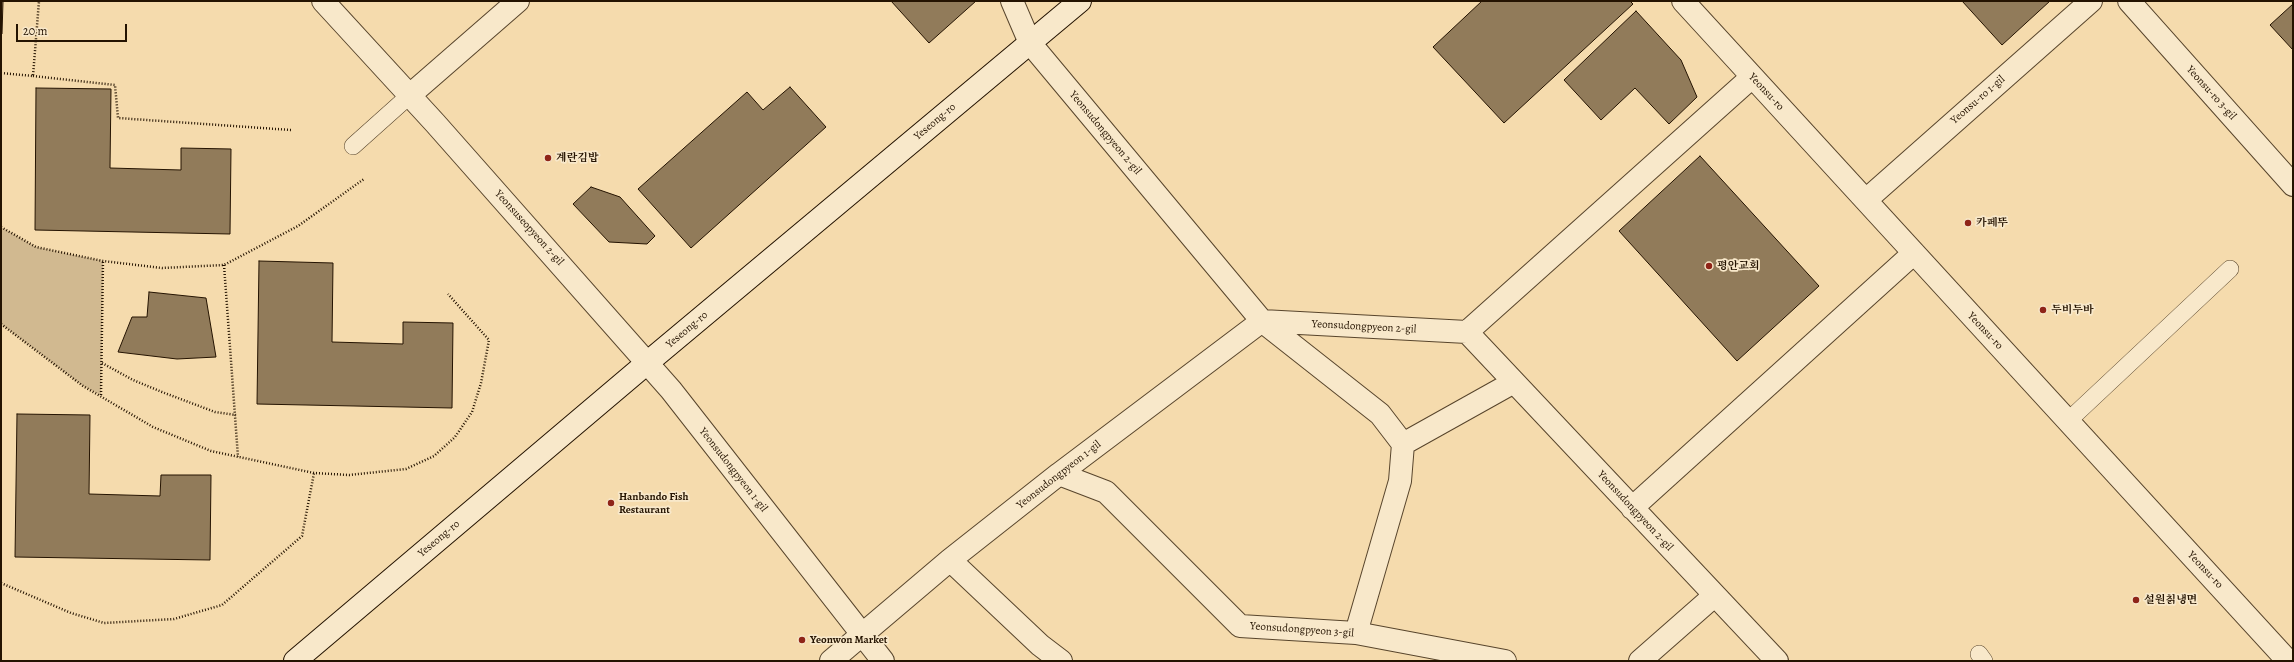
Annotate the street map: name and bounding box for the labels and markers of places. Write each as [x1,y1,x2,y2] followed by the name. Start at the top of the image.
[556,151,599,165] place label: 계란김밥
[543,153,553,163] marker: 계란김밥
[1976,216,2008,230] place label: 카페뚜
[1963,218,1973,228] marker: 카페뚜
[1717,259,1760,273] place label: 평안교회
[1704,261,1714,271] marker: 평안교회
[2051,303,2094,317] place label: 두비두바
[2038,305,2048,315] marker: 두비두바
[619,490,688,516] place label: Hanbando Fish Restaurant
[606,498,616,508] marker: Hanbando Fish Restaurant
[2144,593,2197,607] place label: 설원칡냉면
[2131,595,2141,605] marker: 설원칡냉면
[810,633,888,647] place label: Yeonwon Market
[797,635,807,645] marker: Yeonwon Market

